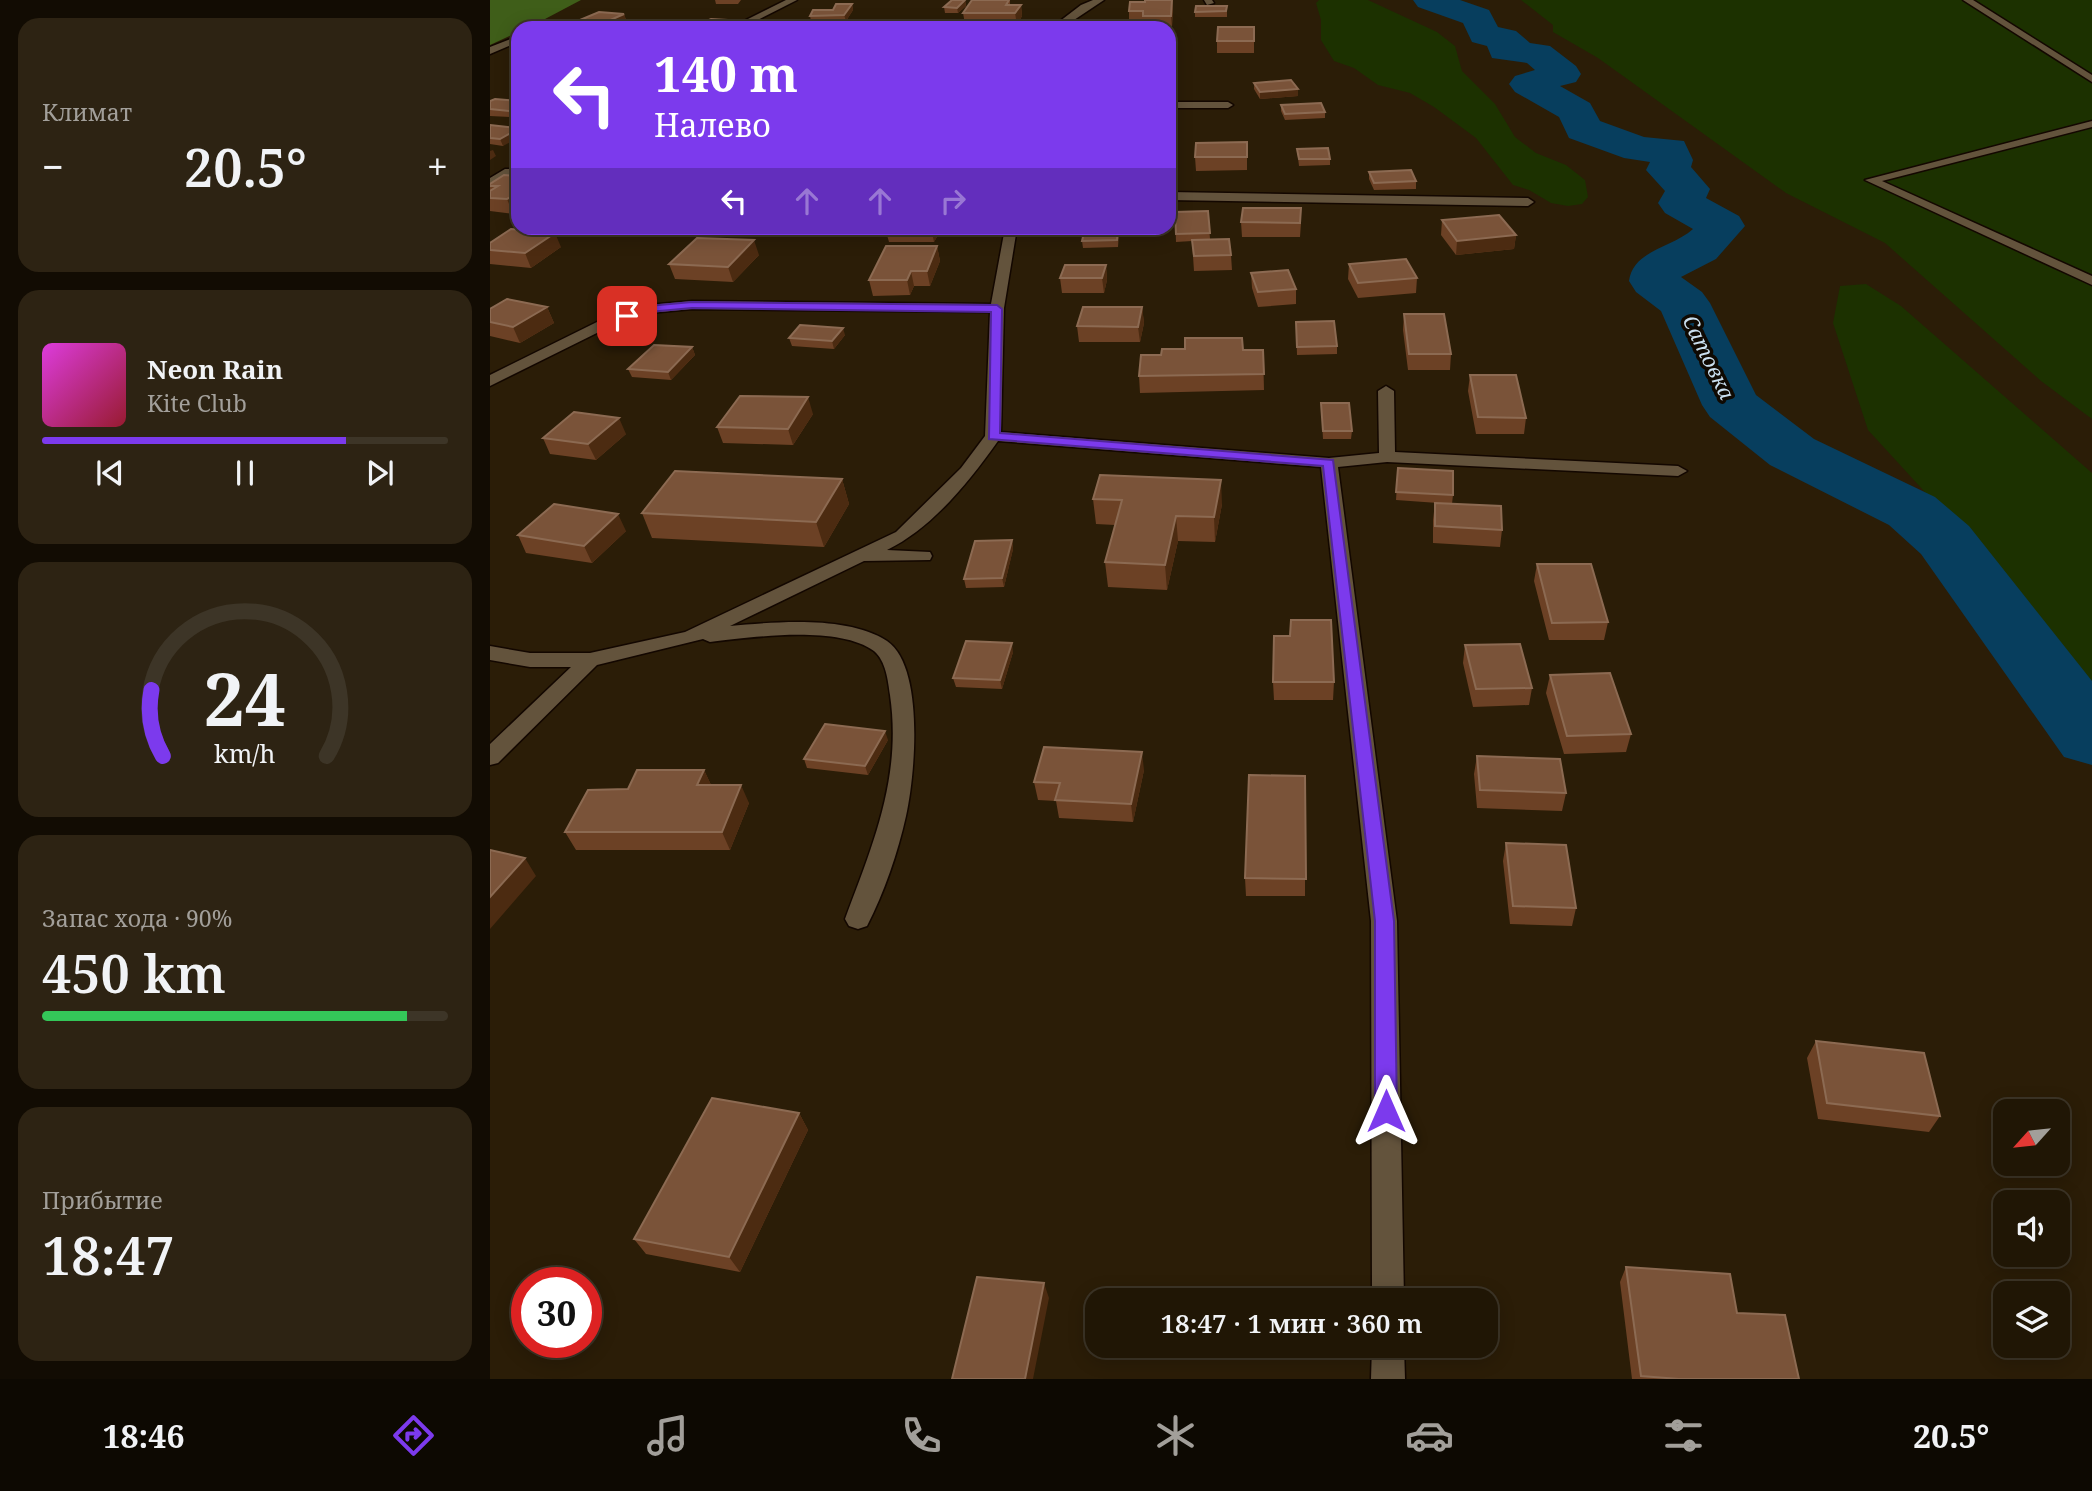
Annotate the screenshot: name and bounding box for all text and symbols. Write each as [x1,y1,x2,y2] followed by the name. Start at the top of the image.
[654,40,798,106] text: 140 m
[539,49,630,140] icon: left
[42,96,132,128] text: Климат
[654,103,771,146] text: Налево
[184,131,307,202] text: 20.5°
[42,140,64,192] text: −
[427,140,448,192] text: +
[715,182,753,220] icon: left
[788,182,826,220] icon: ahead
[861,182,899,220] icon: ahead
[934,182,972,220] icon: right
[597,286,657,346] pin
[608,297,646,335] icon: arrive
[1677,310,1741,404] water label: Сатовка
[147,351,283,387] text: Neon Rain
[147,387,247,419] text: Kite Club
[91,454,129,492] icon: previous
[226,454,264,492] icon: pause
[361,454,399,492] icon: next
[204,648,286,747] text: 24
[214,735,276,769] text: km/h
[42,902,232,934] text: Запас хода · 90%
[42,937,226,1008] text: 450 km
[1349,1074,1423,1148] position arrow
[1993,1099,2070,1176] north arrow
[1993,1099,2070,1358] map controls
[42,1184,163,1216] text: Прибытие
[1993,1190,2070,1267] button: sound
[42,1219,175,1290] text: 18:47
[511,1267,602,1358] speed limit sign: 30
[1993,1281,2070,1358] button: layers
[1160,1305,1423,1341] text: 18:47 · 1 мин · 360 m
[389,1411,438,1460] icon: directions
[643,1411,692,1460] icon: music
[897,1411,946,1460] icon: phone
[1151,1411,1200,1460] icon: climate
[1405,1411,1454,1460] icon: car
[1659,1411,1708,1460] icon: filters
[102,1414,185,1457] text: 18:46
[1913,1414,1989,1457] text: 20.5°

